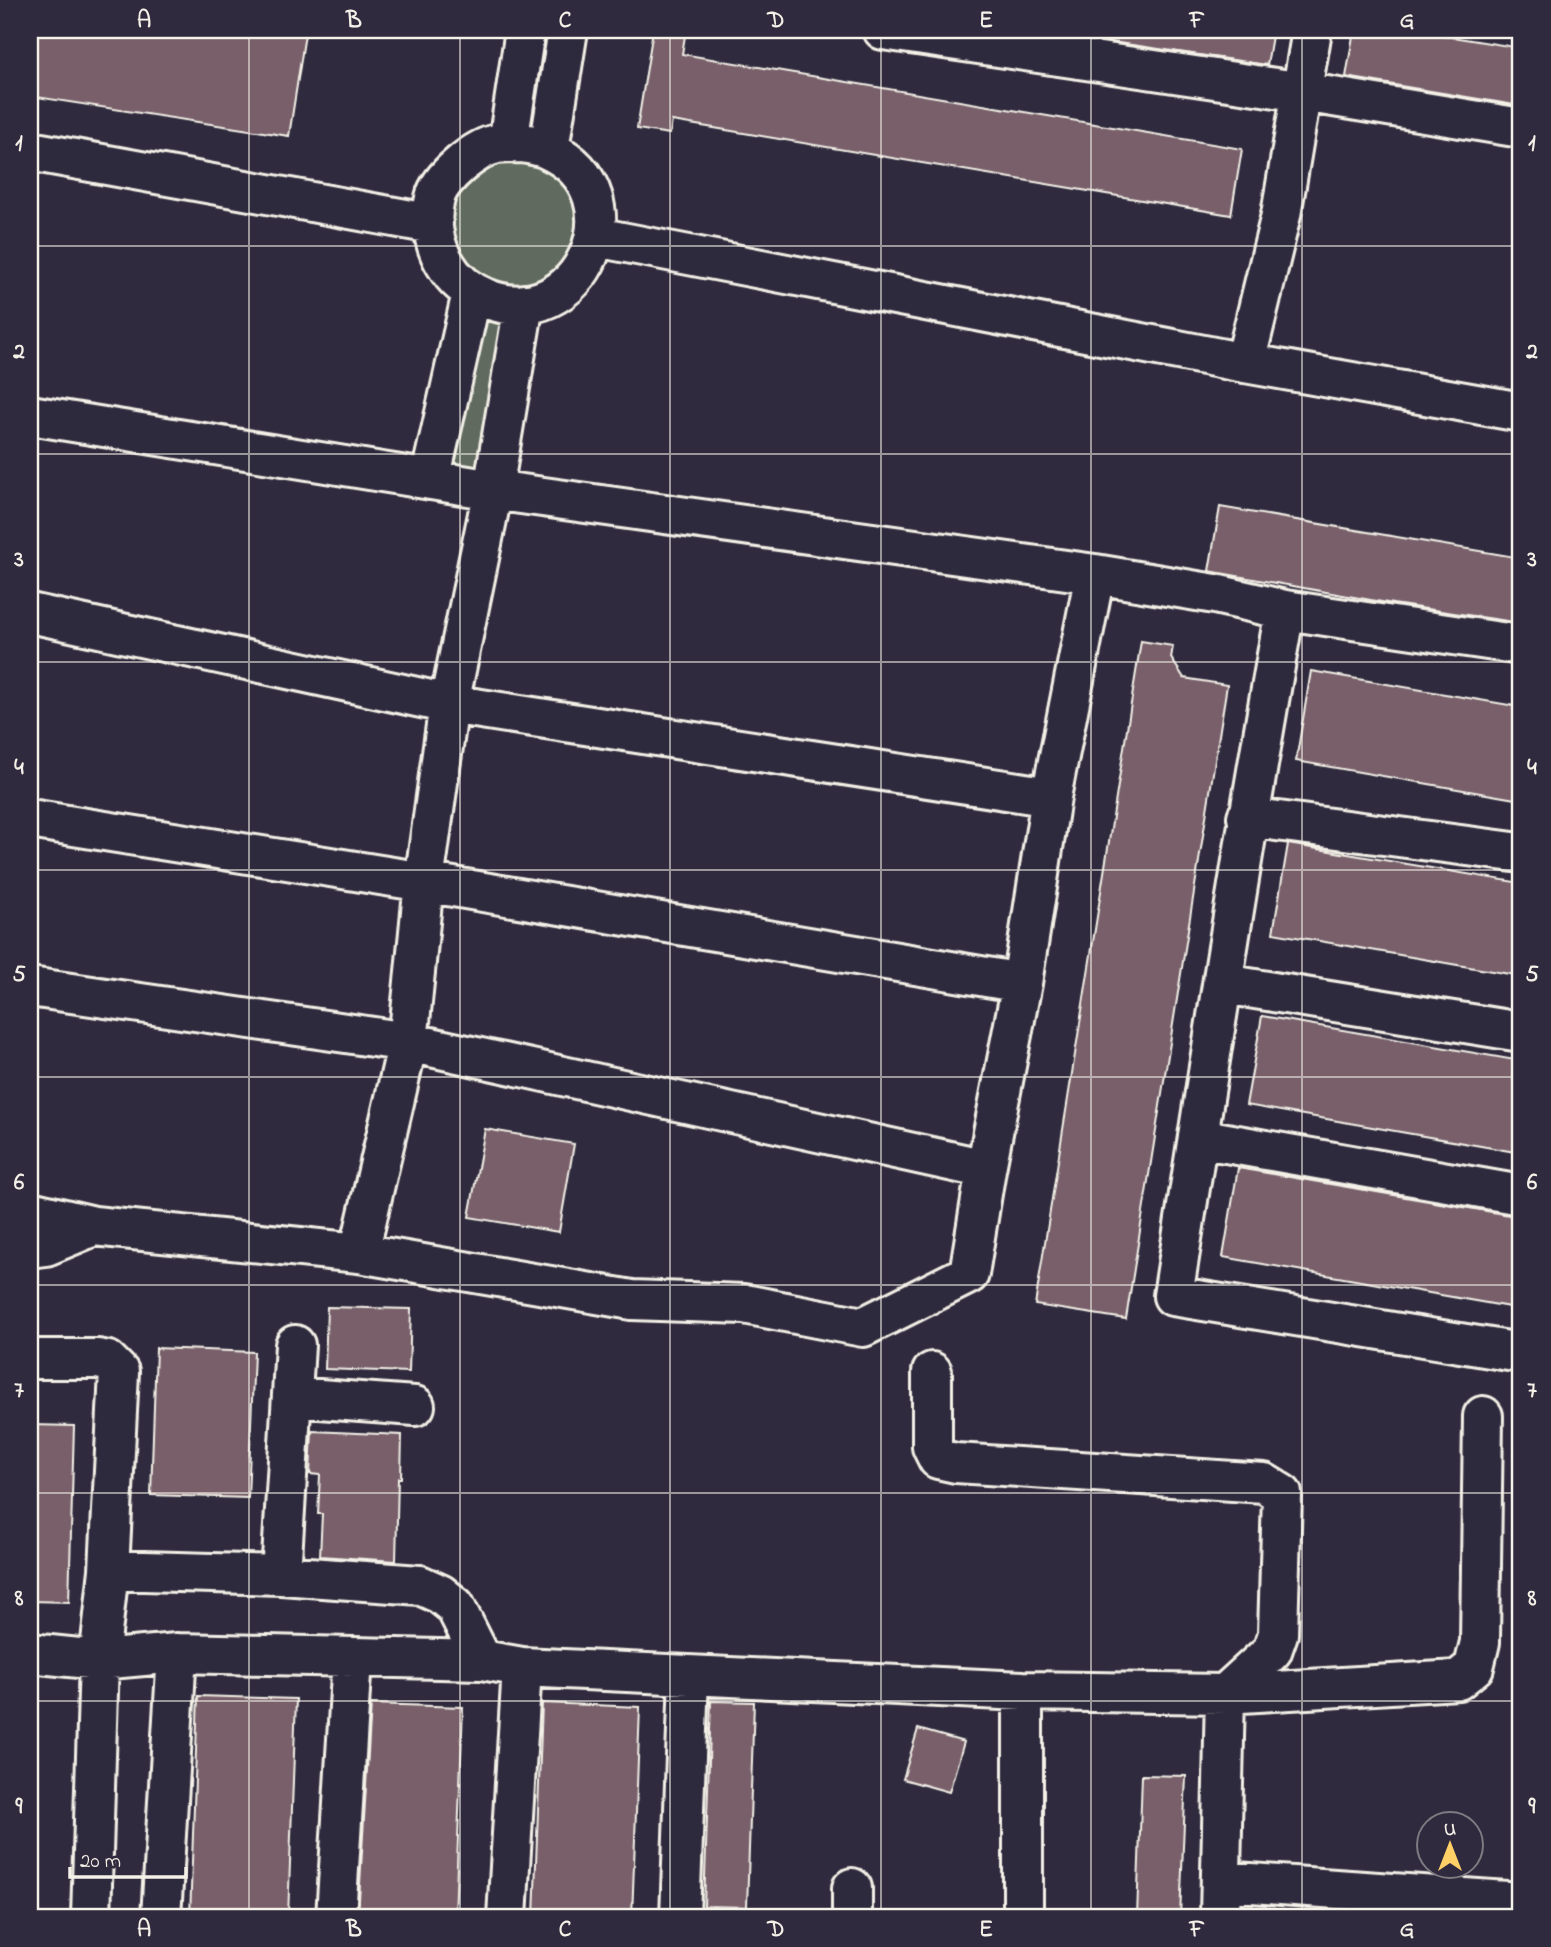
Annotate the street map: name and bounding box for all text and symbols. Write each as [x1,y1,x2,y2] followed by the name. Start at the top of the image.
[137,5,151,38] text: A
[345,5,362,38] text: B
[559,5,572,38] text: C
[767,5,784,38] text: D
[979,5,993,38] text: E
[1189,5,1205,38] text: F
[1400,5,1414,38] text: G
[15,128,23,161] text: 1
[1528,128,1536,161] text: 1
[12,336,25,369] text: 2
[1525,336,1538,369] text: 2
[13,544,24,577] text: 3
[1526,544,1537,577] text: 3
[14,752,24,785] text: 4
[1527,752,1537,785] text: 4
[12,959,26,992] text: 5
[1525,959,1539,992] text: 5
[14,1167,25,1200] text: 6
[1527,1167,1538,1200] text: 6
[14,1375,24,1408] text: 7
[1527,1375,1537,1408] text: 7
[14,1583,24,1616] text: 8
[1527,1583,1537,1616] text: 8
[15,1791,24,1824] text: 9
[1528,1791,1537,1824] text: 9
[1414,1811,1484,1881] north arrow
[1444,1817,1456,1844] text: U
[70,1835,186,1879] scale bar
[80,1847,121,1877] text: 20 m
[137,1914,151,1947] text: A
[345,1914,362,1947] text: B
[559,1914,572,1947] text: C
[767,1914,784,1947] text: D
[979,1914,993,1947] text: E
[1189,1914,1205,1947] text: F
[1400,1914,1414,1947] text: G

